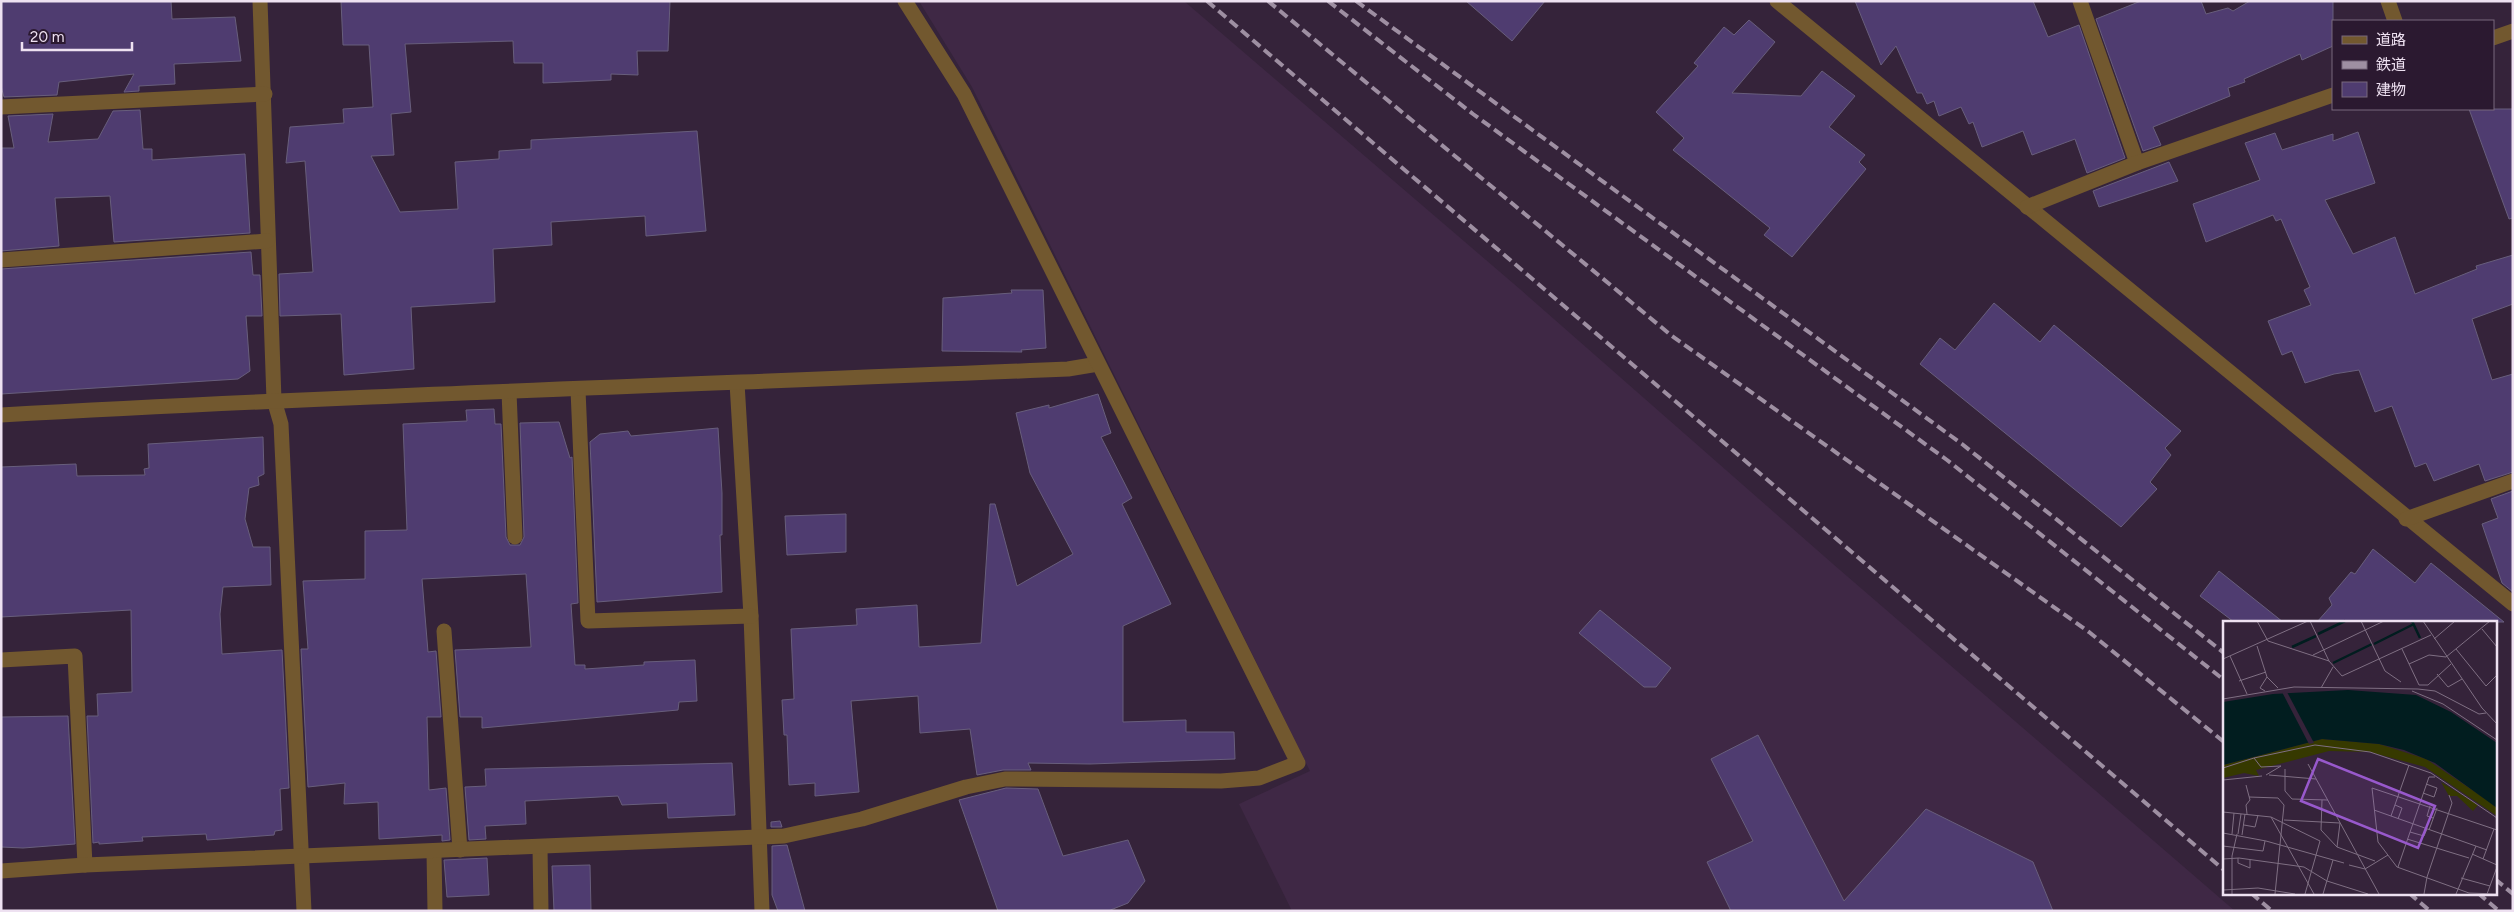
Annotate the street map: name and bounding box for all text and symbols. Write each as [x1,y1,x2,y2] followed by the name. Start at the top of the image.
[22,20,132,52] scale bar
[2332,20,2494,110] legend
[30,28,64,46] text: 20 m
[2376,31,2406,49] text: 道路
[2376,56,2406,74] text: 鉄道
[2376,81,2406,99] text: 建物
[2223,621,2496,894] inset map

